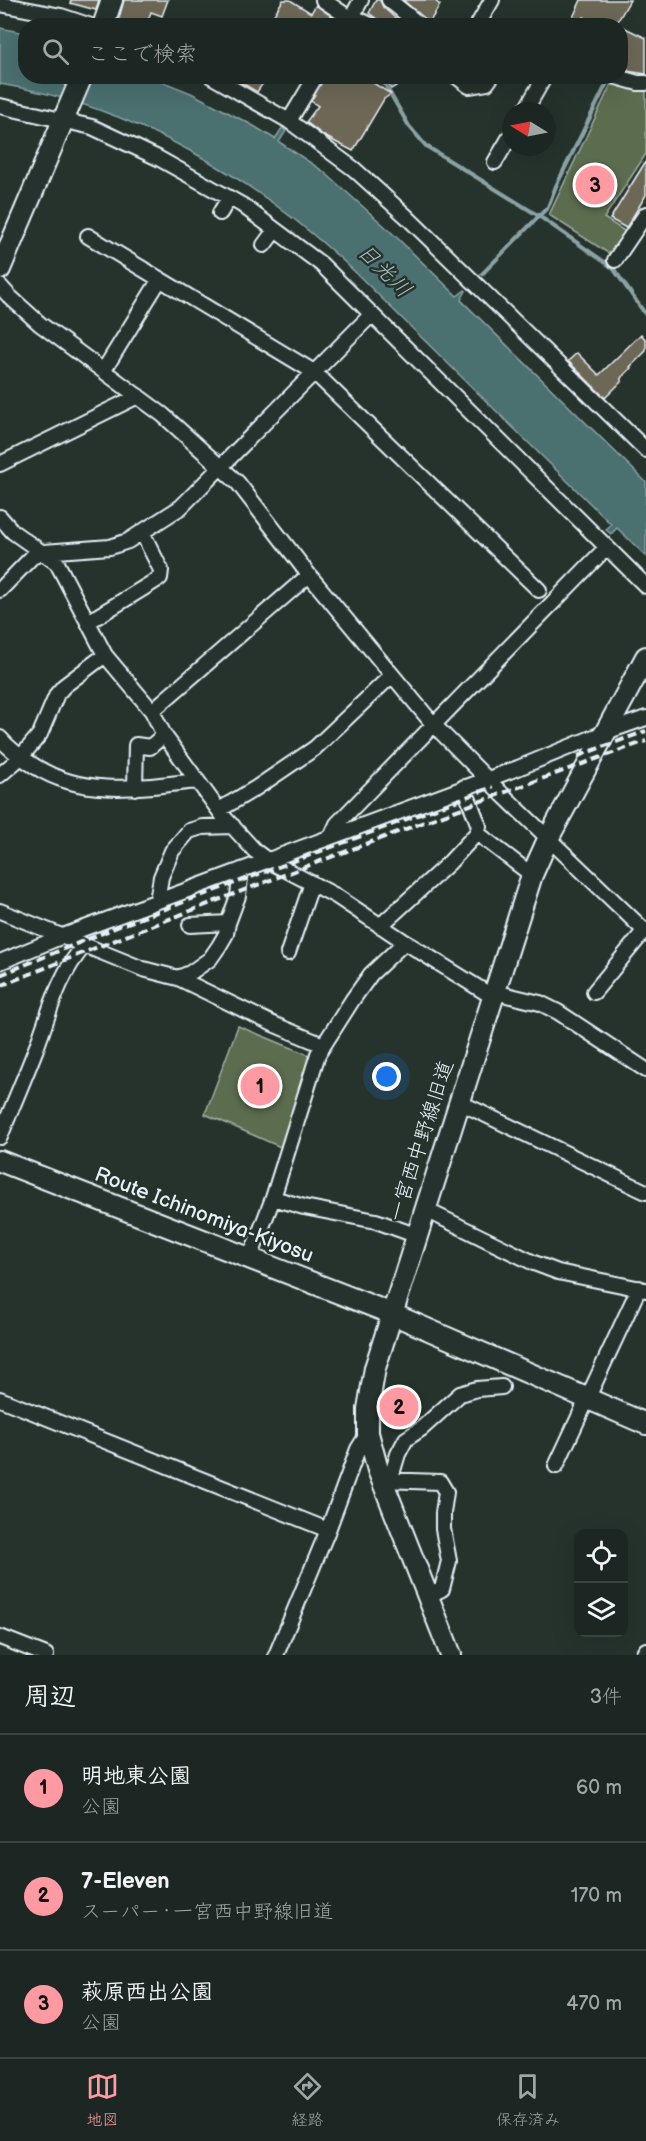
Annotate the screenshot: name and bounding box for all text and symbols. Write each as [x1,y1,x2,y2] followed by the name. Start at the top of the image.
[18,18,628,84] search box
[39,35,72,68] icon: search
[87,41,197,68] text: ここで検索
[502,102,556,156] north arrow
[576,162,614,207] pin: 3
[351,238,417,304] water label: 日光川
[383,1057,459,1225] street label: 一宮西中野線旧道
[372,1062,401,1091] your location
[240,1064,280,1108] pin: 1
[91,1162,317,1268] street label: Route Ichinomiya-Kiyosu
[380,1384,418,1430] pin: 2
[574,1529,628,1637] map controls
[574,1529,628,1583] button: locate
[574,1583,628,1637] button: layers
[24,1682,76,1713] text: 周辺
[590,1685,622,1709] text: 3件
[81,1763,191,1790] text: 明地東公園
[39,1776,48,1800] text: 1
[576,1776,622,1800] text: 60 m
[81,1795,121,1819] text: 公園
[81,1868,170,1895] text: 7-Eleven
[38,1884,49,1908] text: 2
[571,1884,622,1908] text: 170 m
[81,1900,333,1924] text: スーパー · 一宮西中野線旧道
[81,1979,213,2006] text: 萩原西出公園
[38,1992,49,2016] text: 3
[566,1992,622,2016] text: 470 m
[81,2011,121,2035] text: 公園
[86,2070,119,2130] tab: 地図
[291,2070,324,2130] tab: 経路
[496,2070,560,2130] tab: 保存済み

